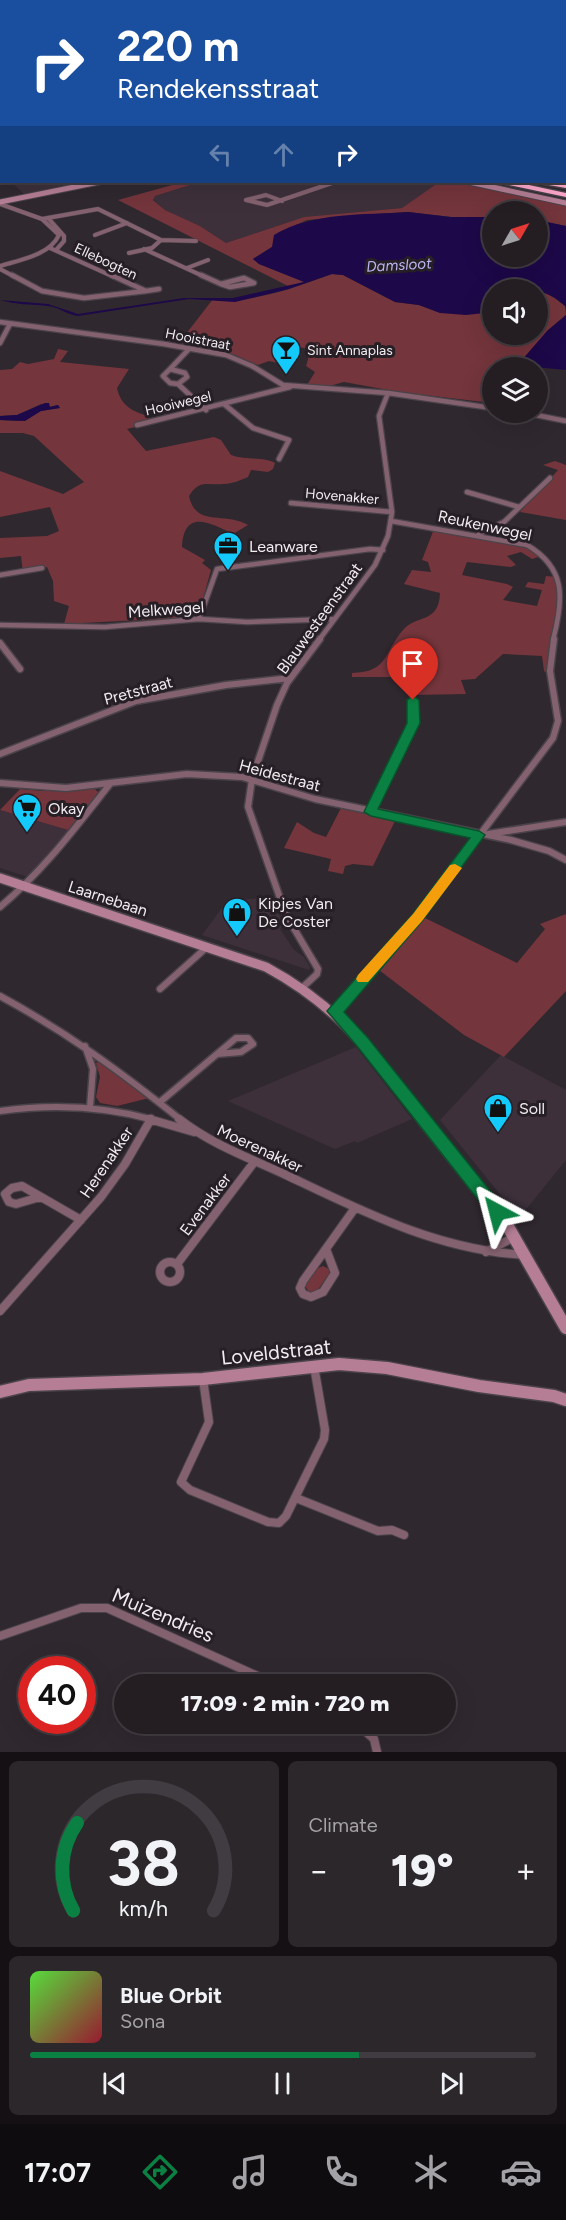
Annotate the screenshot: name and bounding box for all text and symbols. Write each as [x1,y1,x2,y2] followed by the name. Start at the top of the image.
[117,21,239,72] text: 220 m
[18,24,96,102] icon: right
[117,72,319,105] text: Rendekensstraat
[204,138,237,171] icon: left
[267,138,300,171] icon: ahead
[330,138,363,171] icon: right
[482,201,548,267] north arrow
[482,201,548,423] map controls
[72,240,140,283] street label: Ellebogten
[366,254,432,276] water label: Damsloot
[482,279,548,345] button: sound
[164,325,232,354] street label: Hooistraat
[270,334,302,376] bar icon: Sint Annaplas
[307,342,393,359] place label: Sint Annaplas
[482,357,548,423] button: layers
[143,388,213,419] street label: Hooiwegel
[304,485,380,508] street label: Hovenakker
[436,506,534,545] street label: Reukenwegel
[212,530,244,572] office icon: Leanware
[249,537,318,556] place label: Leanware
[273,559,366,678] street label: Blauwesteenstraat
[127,597,205,622] street label: Melkwegel
[387,638,438,700] pin
[396,647,429,680] icon: arrive
[102,672,175,709] street label: Pretstraat
[237,755,323,796] street label: Heidestraat
[11,792,43,834] supermarket icon: Okay
[48,799,85,818] place label: Okay
[66,877,150,920] street label: Laarnebaan
[258,894,333,931] place label: Kipjes Van De Coster
[221,896,253,938] shop icon: Kipjes Van De Coster
[482,1092,514,1134] shop icon: Soll
[519,1099,545,1118] place label: Soll
[214,1120,306,1177] street label: Moerenakker
[76,1123,137,1201] street label: Herenakker
[176,1169,235,1239] street label: Evenakker
[465,1180,529,1244] position arrow
[220,1334,332,1370] street label: Loveldstraat
[109,1583,217,1647] street label: Muizendries
[18,1656,96,1734] speed limit sign: 40
[181,1690,389,1717] text: 17:09 · 2 min · 720 m
[309,1813,378,1837] text: Climate
[107,1826,180,1901] text: 38
[391,1843,454,1897] text: 19°
[309,1851,329,1890] text: −
[515,1851,536,1890] text: +
[119,1896,168,1921] text: km/h
[120,1982,222,2009] text: Blue Orbit
[120,2009,165,2033] text: Sona
[98,2067,131,2100] icon: previous
[266,2067,299,2100] icon: pause
[435,2067,468,2100] icon: next
[139,2151,181,2193] icon: directions
[229,2151,271,2193] icon: music
[320,2151,362,2193] icon: phone
[410,2151,452,2193] icon: climate
[500,2151,542,2193] icon: car
[24,2156,91,2189] text: 17:07

